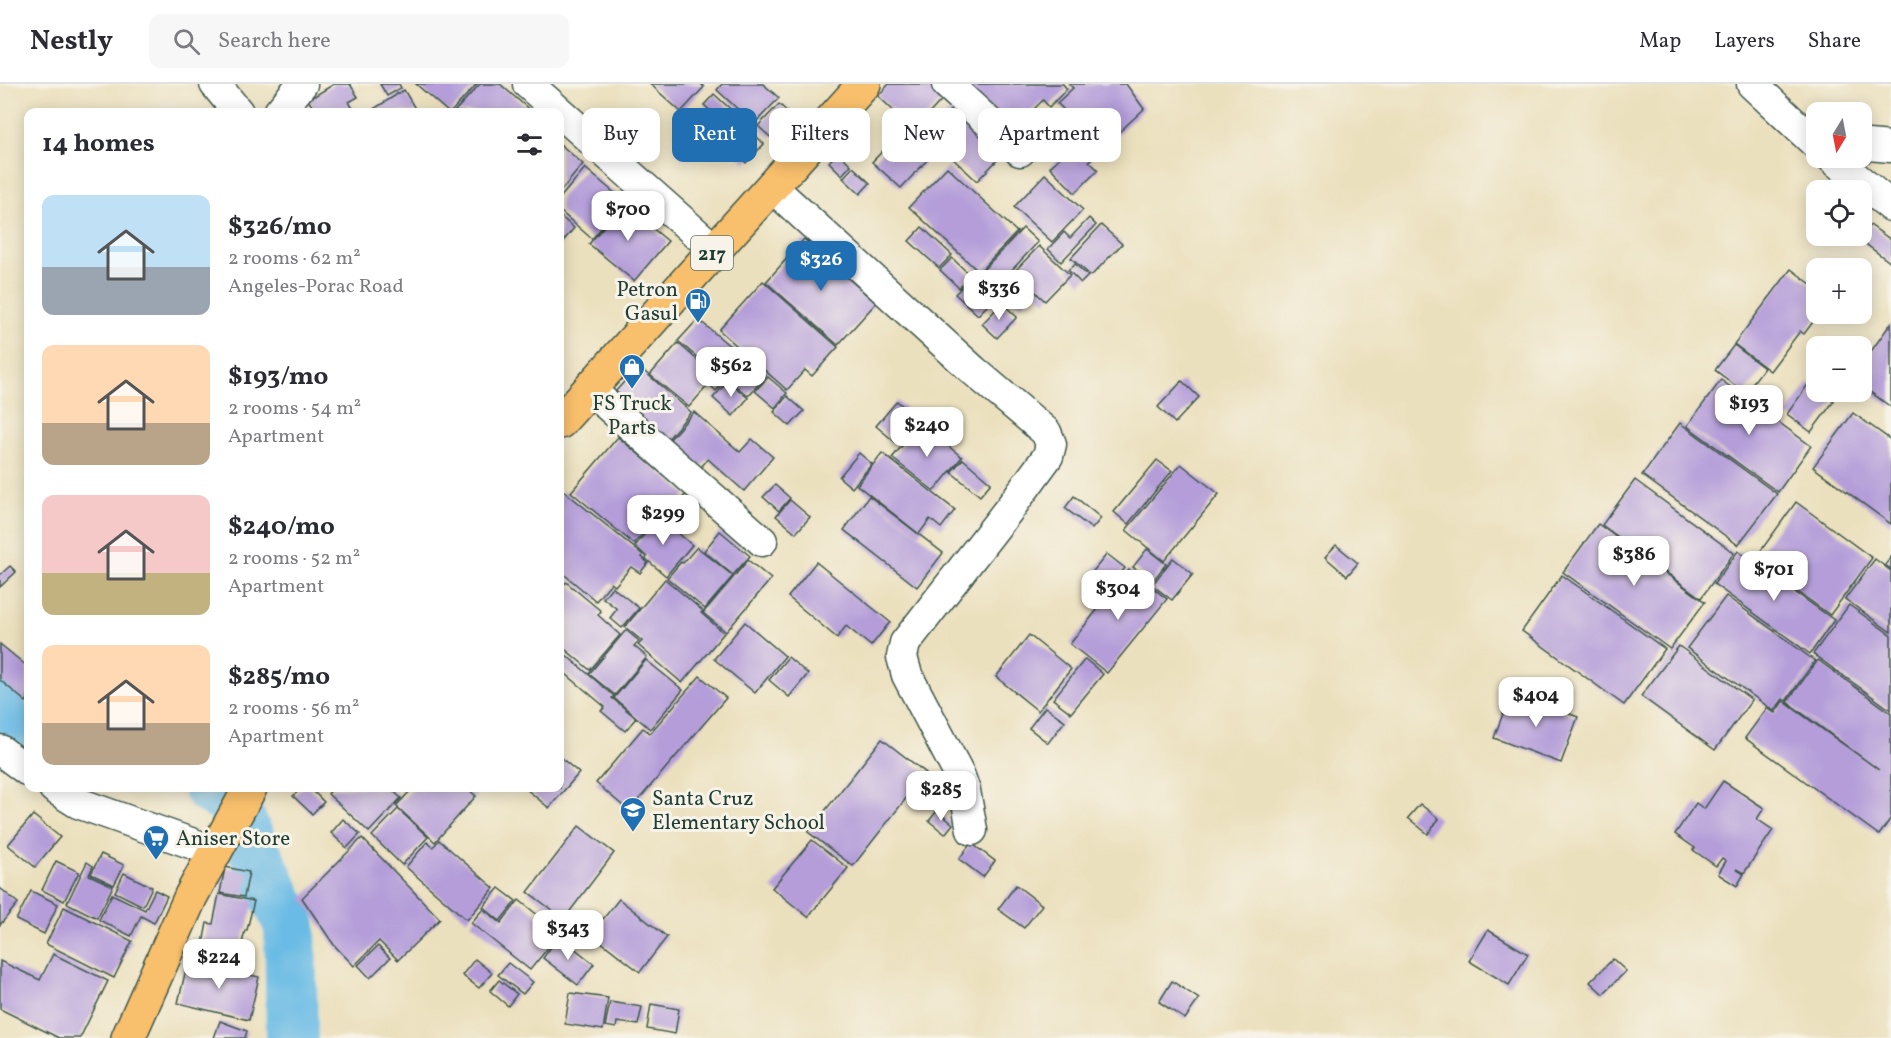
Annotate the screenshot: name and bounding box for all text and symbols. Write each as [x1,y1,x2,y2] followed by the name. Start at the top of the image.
[149,14,569,68] search box
[30,22,113,61] text: Nestly
[170,25,203,58] icon: search
[218,26,331,57] text: Search here
[1639,27,1681,56] text: Map
[1714,27,1775,56] text: Layers
[1808,27,1861,56] text: Share
[1806,102,1872,168] north arrow
[1806,102,1872,402] map controls
[582,108,660,162] chip: Buy
[672,108,757,162] chip: Rent
[769,108,870,162] chip: Filters
[882,108,966,162] chip: New
[978,108,1121,162] chip: Apartment
[42,126,155,162] text: 14 homes
[513,128,546,161] icon: filters
[1806,180,1872,246] button: locate
[592,191,664,242] pin: $700
[606,196,650,224] text: $700
[228,209,332,245] text: $326/mo
[90,219,162,291] icon: home
[691,236,733,270] road number: 217
[785,241,857,292] pin: $326
[228,245,361,273] text: 2 rooms · 62 m²
[800,246,842,274] text: $326
[1806,258,1872,324] button: +
[963,270,1035,321] pin: $336
[228,273,404,301] text: Angeles-Porac Road
[978,275,1020,303] text: $336
[616,276,678,329] place label: Petron Gasul
[683,286,713,324] fuel station icon: Petron Gasul
[1806,336,1872,402] button: −
[695,347,767,398] pin: $562
[617,352,647,390] shop icon: FS Truck Parts
[710,352,752,380] text: $562
[228,359,328,395] text: $193/mo
[90,369,162,441] icon: home
[1713,385,1785,436] pin: $193
[592,390,672,443] place label: FS Truck Parts
[1729,390,1769,418] text: $193
[228,395,361,423] text: 2 rooms · 54 m²
[891,407,963,458] pin: $240
[904,412,950,440] text: $240
[228,423,324,451] text: Apartment
[627,495,699,546] pin: $299
[641,500,685,528] text: $299
[228,509,335,545] text: $240/mo
[90,519,162,591] icon: home
[1598,536,1670,587] pin: $386
[1612,541,1656,569] text: $386
[228,545,360,573] text: 2 rooms · 52 m²
[1738,551,1810,602] pin: $701
[1754,556,1794,584] text: $701
[1082,570,1154,621] pin: $304
[228,573,324,601] text: Apartment
[1095,575,1141,603] text: $304
[228,659,330,695] text: $285/mo
[90,669,162,741] icon: home
[1500,677,1572,728] pin: $404
[1513,682,1559,710] text: $404
[228,695,359,723] text: 2 rooms · 56 m²
[228,723,324,751] text: Apartment
[905,771,977,822] pin: $285
[920,776,962,804] text: $285
[652,785,825,838] place label: Santa Cruz Elementary School
[618,795,648,833] school or university icon: Santa Cruz Elementary School
[141,823,171,861] supermarket icon: Aniser Store
[176,825,290,854] place label: Aniser Store
[532,910,604,961] pin: $343
[547,915,590,943] text: $343
[183,939,255,990] pin: $224
[197,944,241,972] text: $224

